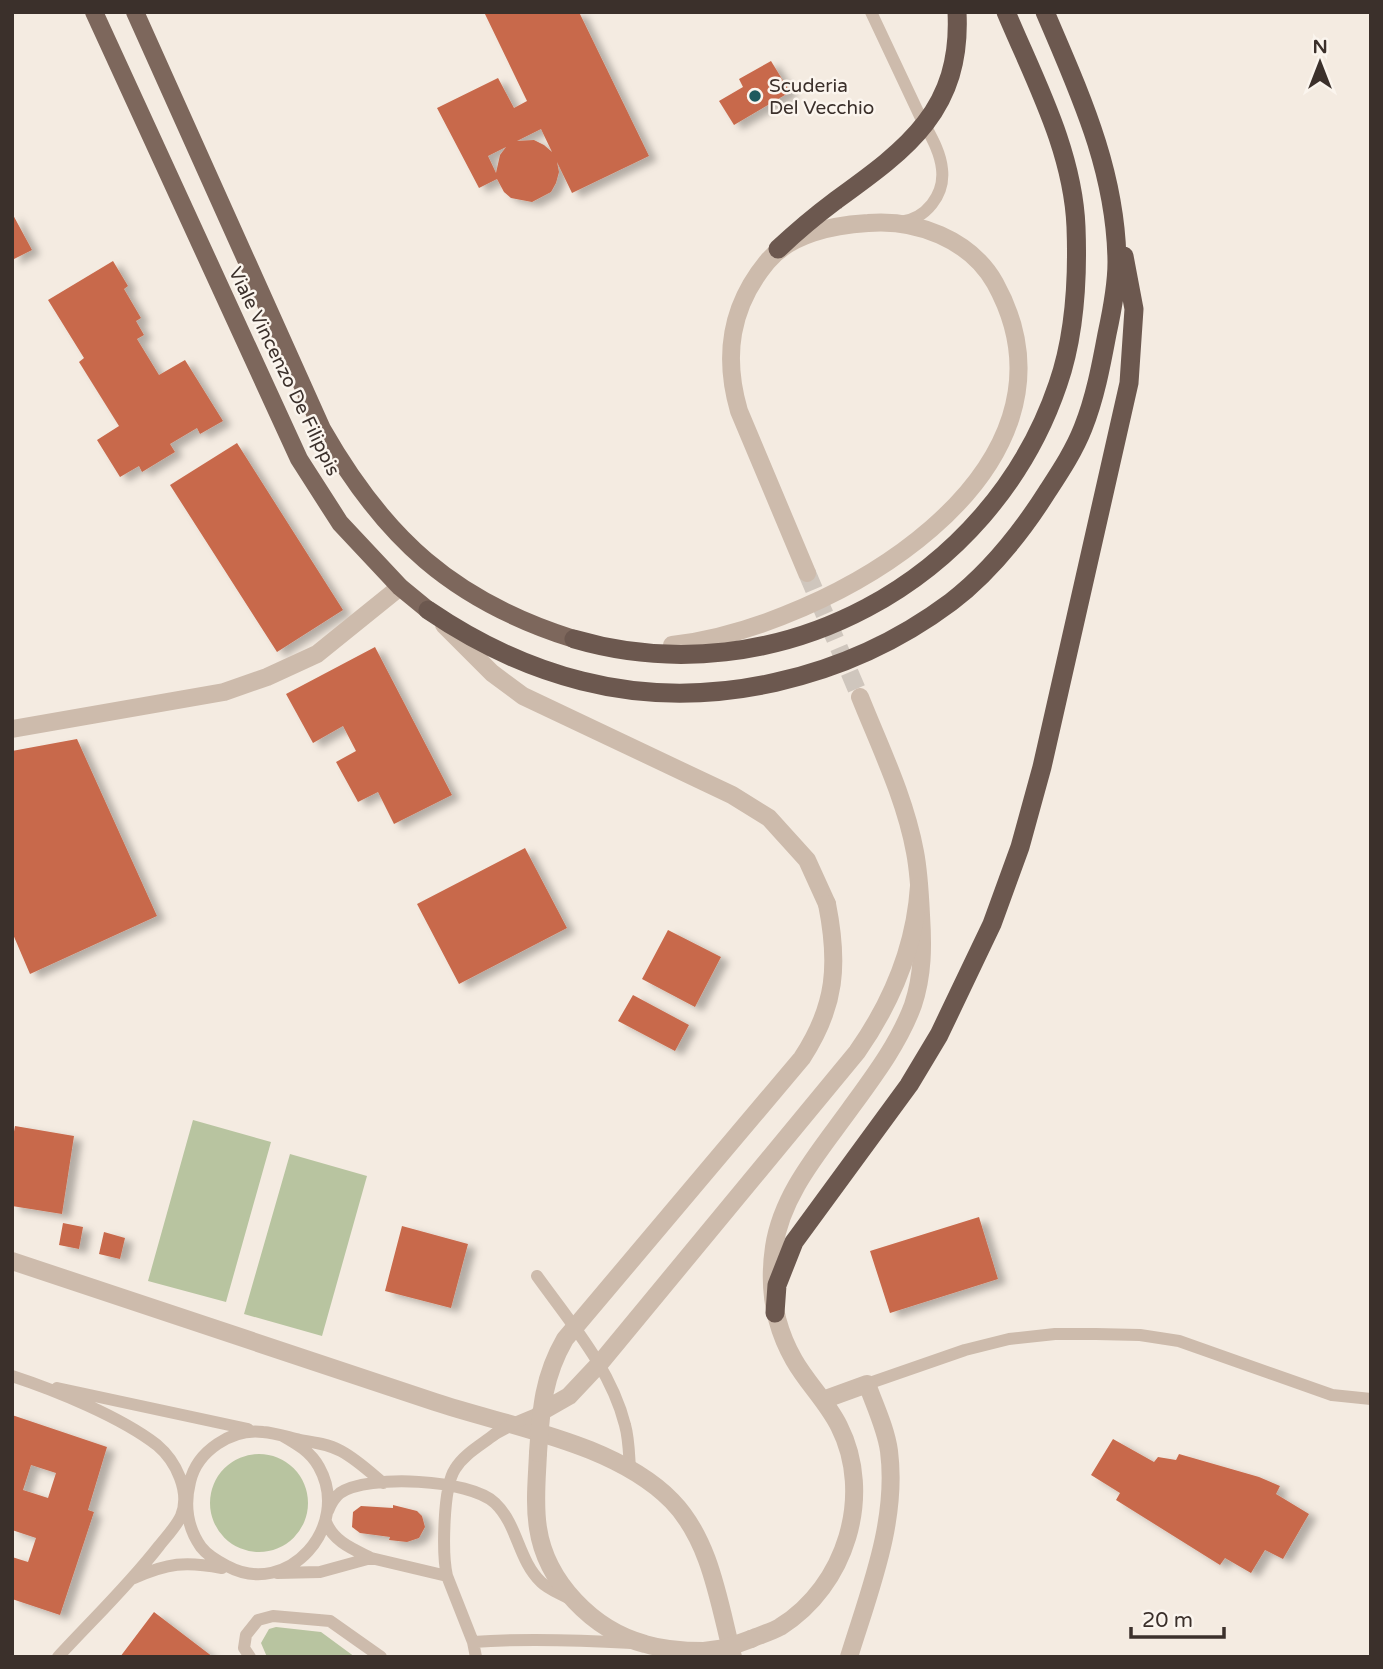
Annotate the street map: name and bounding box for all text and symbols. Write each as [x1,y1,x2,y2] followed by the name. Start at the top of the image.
[1285,28,1355,98] north arrow
[1312,36,1328,58] text: N
[769,75,874,119] place label: Scuderia Del Vecchio
[747,88,763,104] marker: Scuderia Del Vecchio
[224,264,344,479] street label: Viale Vincenzo De Filippis
[1131,1596,1224,1640] scale bar
[1142,1608,1193,1633] text: 20 m

